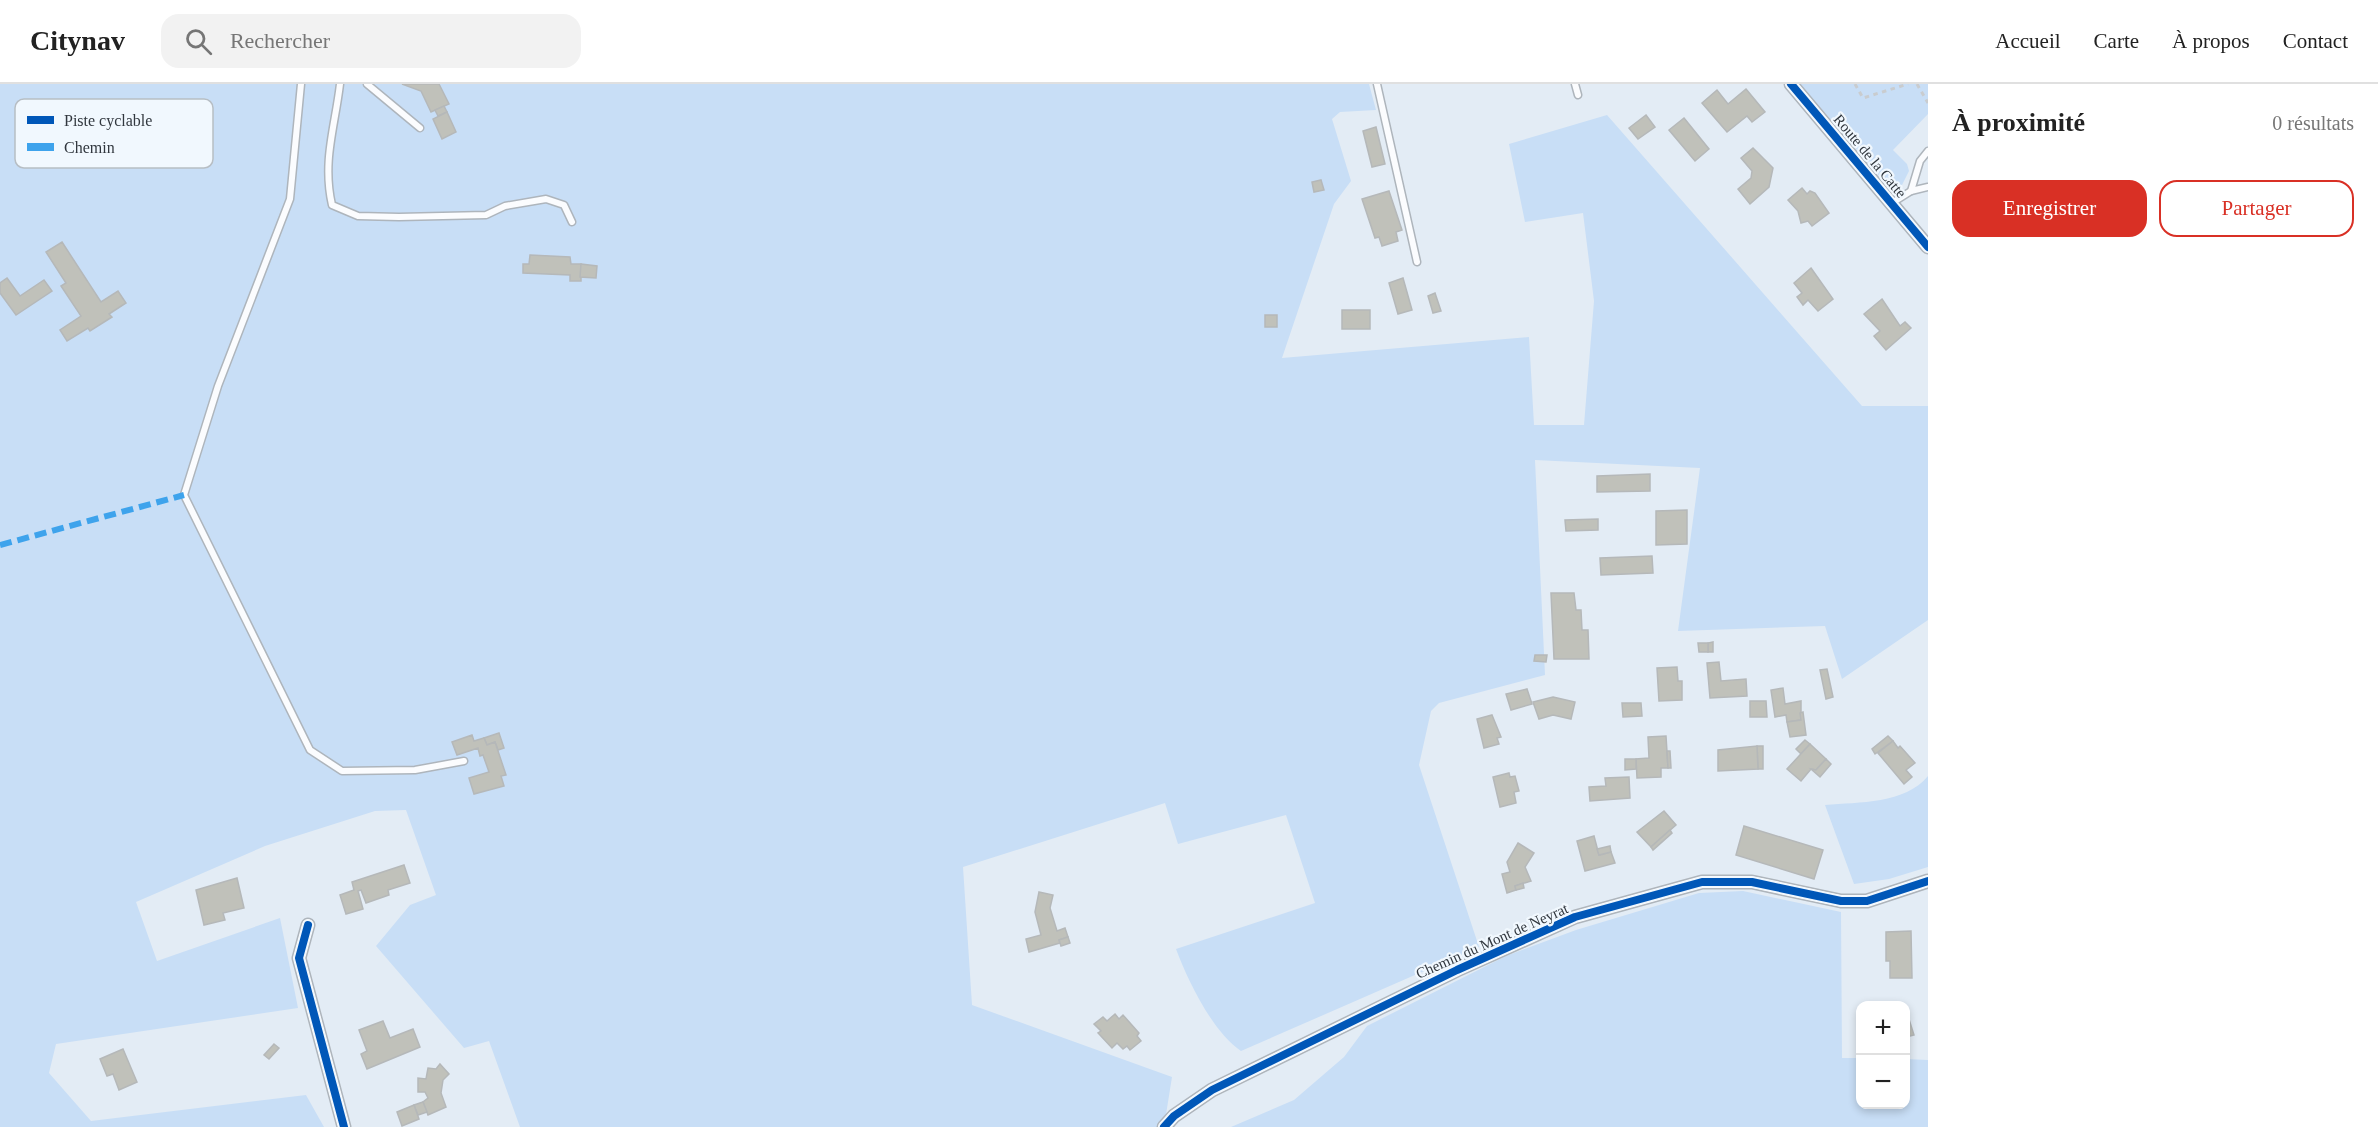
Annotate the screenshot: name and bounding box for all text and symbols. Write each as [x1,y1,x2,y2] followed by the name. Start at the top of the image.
[161,14,581,68] search box
[30,25,125,56] text: Citynav
[182,25,215,58] icon: search
[230,28,330,53] text: Rechercher
[1995,29,2061,53] text: Accueil
[2094,29,2139,53] text: Carte
[2172,29,2250,53] text: À propos
[2283,29,2348,53] text: Contact
[15,99,213,168] legend
[1952,108,2085,137] text: À proximité
[1831,111,1910,201] street label: Route de la Catte
[64,112,152,130] text: Piste cyclable
[2272,112,2354,134] text: 0 résultats
[64,139,115,156] text: Chemin
[1952,180,2147,237] button: Enregistrer
[2159,180,2354,237] button: Partager
[1413,900,1571,982] street label: Chemin du Mont de Neyrat
[1856,1001,1910,1109] map controls
[1856,1001,1910,1055] button: +
[1856,1055,1910,1109] button: −

